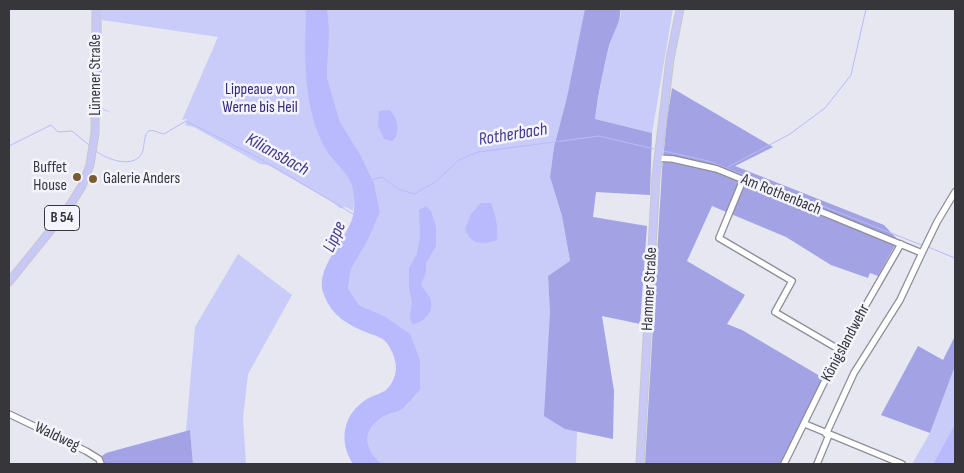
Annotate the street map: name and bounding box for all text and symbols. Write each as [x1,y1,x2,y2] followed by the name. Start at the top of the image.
[86,34,106,116] street label: Lünener Straße
[222,80,298,118] park label: Lippeaue von Werne bis Heil
[477,119,549,151] water label: Rotherbach
[242,129,312,181] water label: Kiliansbach
[33,158,67,196] place label: Buffet House
[103,169,180,189] place label: Galerie Anders
[738,170,824,220] street label: Am Rothenbach
[71,171,83,183] marker: Buffet House
[87,173,99,185] marker: Galerie Anders
[44,206,80,230] road number: B 54
[319,218,351,256] water label: Lippe
[638,247,662,331] street label: Hammer Straße
[818,301,874,385] street label: Königslandwehr
[31,418,83,456] street label: Waldweg

